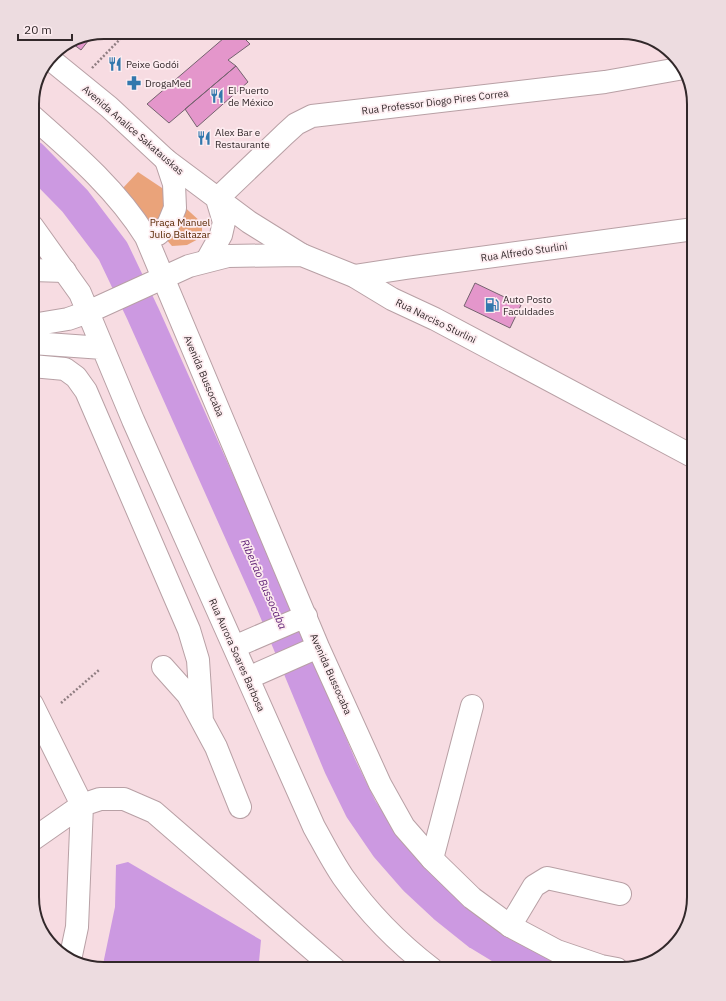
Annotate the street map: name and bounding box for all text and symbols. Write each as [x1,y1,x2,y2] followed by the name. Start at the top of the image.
[18,16,72,42] scale bar
[24,22,52,37] text: 20 m
[107,56,123,72] restaurant icon: Peixe Godói
[126,58,179,71] place label: Peixe Godói
[126,75,142,91] pharmacy icon: DrogaMed
[145,77,191,90] place label: DrogaMed
[80,82,187,178] street label: Avenida Analice Sakatauskas
[228,84,274,109] place label: El Puerto de México
[361,86,510,117] street label: Rua Professor Diogo Pires Correa
[209,88,225,104] restaurant icon: El Puerto de México
[215,126,270,151] place label: Alex Bar e Restaurante
[196,130,212,146] restaurant icon: Alex Bar e Restaurante
[150,216,211,241] park label: Praça Manuel Julio Baltazar
[480,240,568,264] street label: Rua Alfredo Sturlini
[503,293,554,318] place label: Auto Posto Faculdades
[393,296,479,346] street label: Rua Narciso Sturlini
[484,297,500,313] fuel station icon: Auto Posto Faculdades
[181,333,227,419] street label: Avenida Bussocaba
[238,537,290,631] water label: Ribeirão Bussocaba
[206,596,268,714] street label: Rua Aurora Soares Barbosa
[307,632,355,717] street label: Avenida Bussocaba

